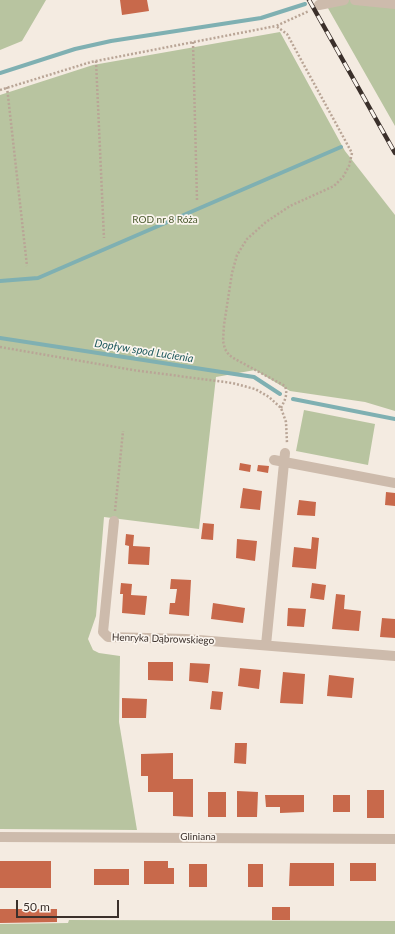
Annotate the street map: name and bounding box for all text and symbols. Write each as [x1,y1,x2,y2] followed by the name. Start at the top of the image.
[132,214,198,226] park label: ROD nr 8 Róża
[94,337,194,365] water label: Dopływ spod Lucienia
[112,631,214,647] street label: Henryka Dąbrowskiego
[180,831,216,843] street label: Gliniana
[18,892,121,918] scale bar
[23,899,50,914] text: 50 m

